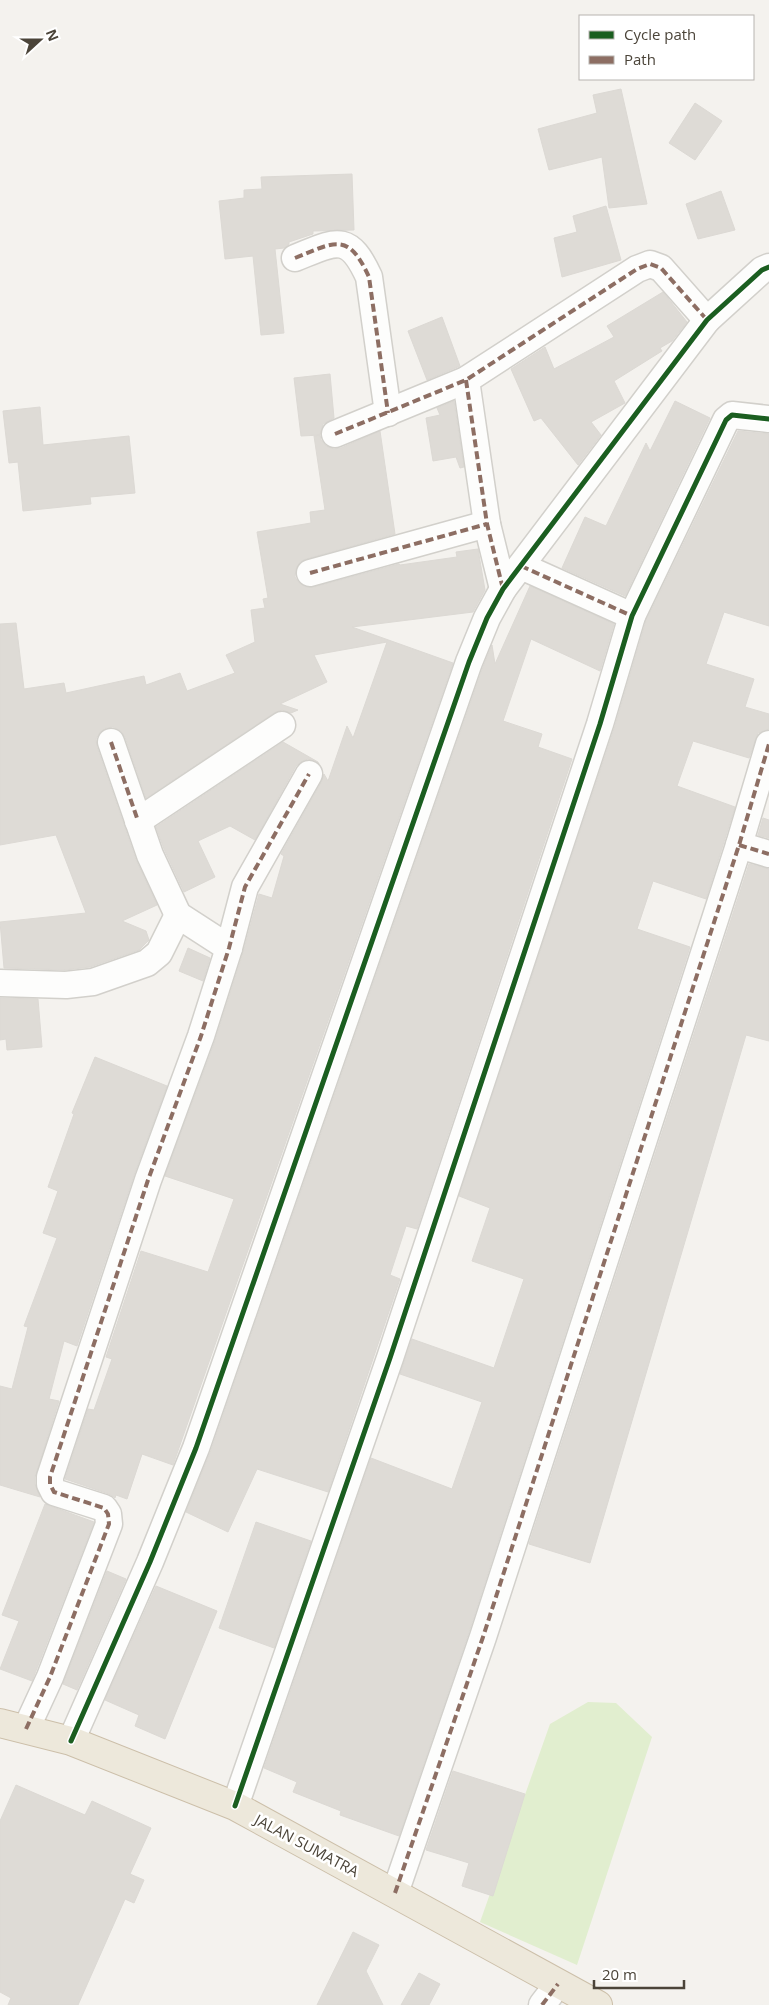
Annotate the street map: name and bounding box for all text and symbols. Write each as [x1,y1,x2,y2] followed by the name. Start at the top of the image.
[15,15,65,65] north arrow
[579,15,754,80] legend
[624,24,696,44] text: Cycle path
[42,26,64,44] text: N
[624,49,656,69] text: Path
[250,1808,363,1881] street label: JALAN SUMATRA
[594,1958,684,1990] scale bar
[602,1964,637,1984] text: 20 m

